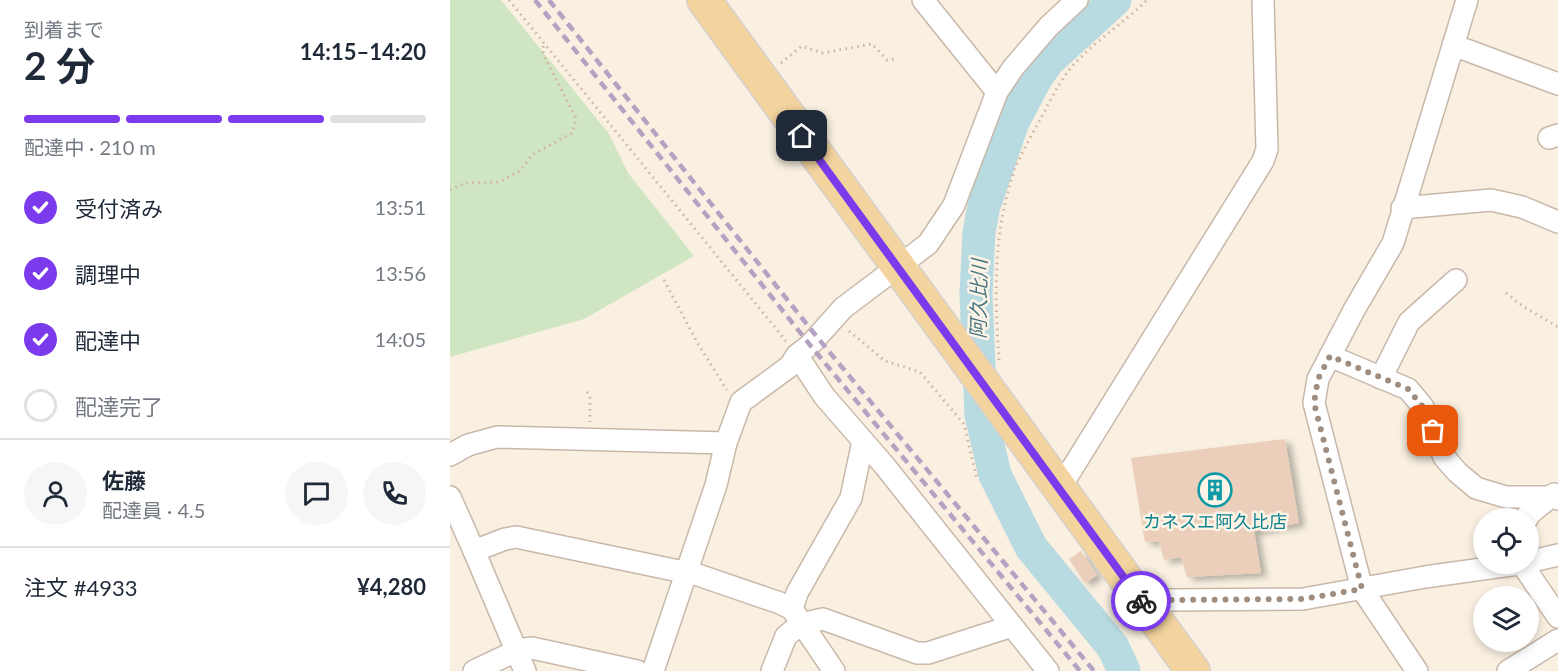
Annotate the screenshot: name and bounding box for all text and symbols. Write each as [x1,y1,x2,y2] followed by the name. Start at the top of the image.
[24,17,104,41] text: 到着まで
[300,38,426,65] text: 14:15–14:20
[24,42,95,88] text: 2 分
[776,110,827,161] pin
[785,119,818,152] icon: home
[24,135,156,159] text: 配達中 · 210 m
[24,191,57,224] icon: check
[75,195,163,222] text: 受付済み
[375,195,426,219] text: 13:51
[24,257,57,290] icon: check
[965,257,991,339] water label: 阿久比川
[75,261,141,288] text: 調理中
[375,261,426,285] text: 13:56
[24,323,57,356] icon: check
[75,327,141,354] text: 配達中
[375,327,426,351] text: 14:05
[75,393,163,420] text: 配達完了
[1407,405,1458,456] pin
[1416,414,1449,447] icon: bag
[24,462,87,525] button: person
[285,462,348,525] button: chat
[363,462,426,525] button: phone
[102,467,146,494] text: 佐藤
[1197,472,1233,508] building icon: カネスエ阿久比店
[102,498,205,522] text: 配達員 · 4.5
[1473,508,1539,652] map controls
[1473,508,1539,574] button: locate
[1143,510,1287,532] place label: カネスエ阿久比店
[1111,571,1171,631] courier
[357,573,426,600] text: ¥4,280
[24,574,137,601] text: 注文 #4933
[1125,585,1158,618] icon: bike
[1473,586,1539,652] button: layers

